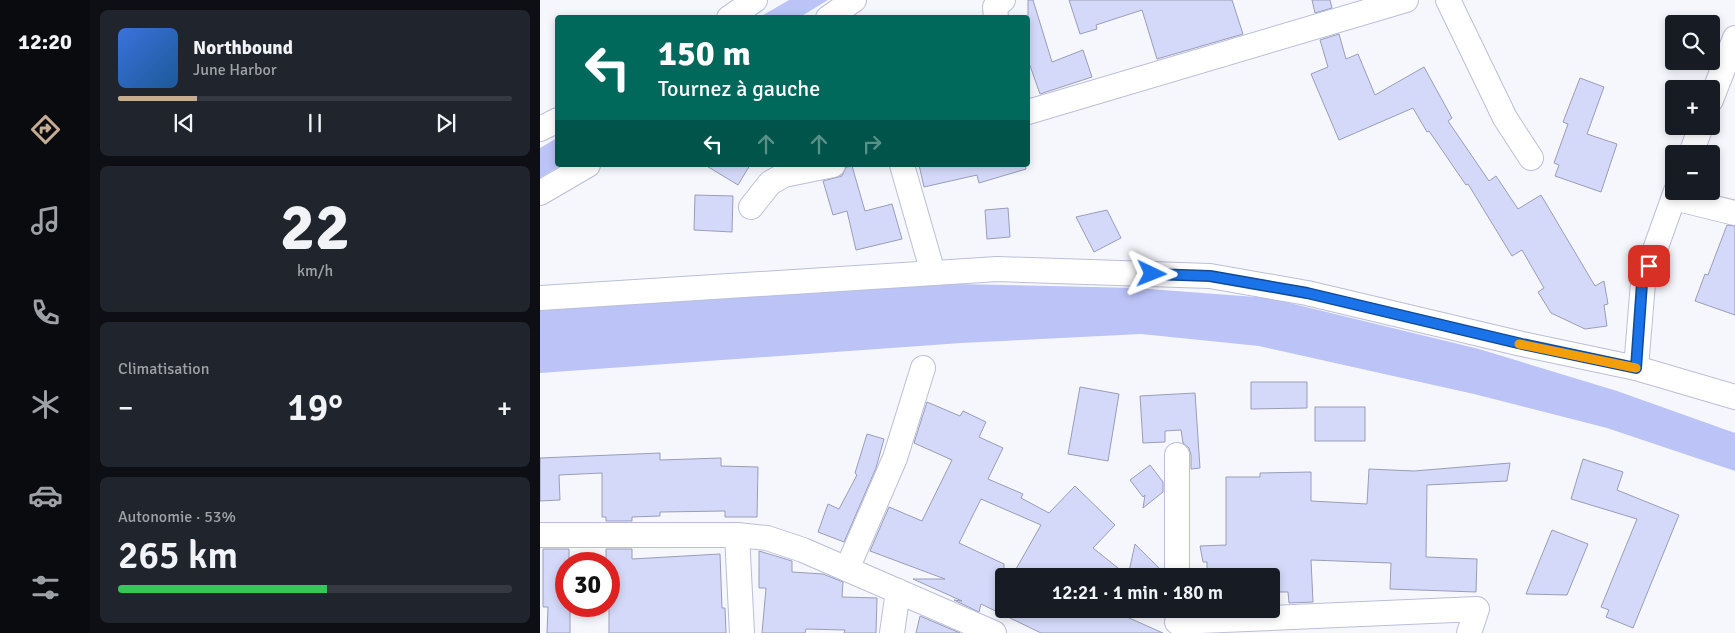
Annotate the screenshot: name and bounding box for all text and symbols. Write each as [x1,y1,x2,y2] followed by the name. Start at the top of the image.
[1665,15,1720,200] map controls
[1665,15,1720,70] button: search
[18,28,72,55] text: 12:20
[658,32,751,75] text: 150 m
[575,35,640,100] icon: left
[193,36,293,60] text: Northbound
[193,60,277,80] text: June Harbor
[658,75,820,102] text: Tournez à gauche
[1665,80,1720,135] button: +
[170,109,198,137] icon: previous
[301,109,329,137] icon: pause
[432,109,460,137] icon: next
[28,112,63,147] icon: directions
[699,130,727,158] icon: left
[752,130,780,158] icon: ahead
[805,130,833,158] icon: ahead
[858,130,886,158] icon: right
[1665,145,1720,200] button: −
[280,188,350,268] text: 22
[28,203,63,238] icon: music
[1628,245,1670,287] pin
[1125,247,1177,299] position arrow
[1635,252,1663,280] icon: arrive
[297,261,333,281] text: km/h
[28,295,63,330] icon: phone
[118,359,209,379] text: Climatisation
[287,384,343,431] text: 19°
[28,387,63,422] icon: climate
[118,391,133,425] text: −
[497,391,512,425] text: +
[28,478,63,513] icon: car
[118,507,236,527] text: Autonomie · 53%
[118,532,238,579] text: 265 km
[555,552,620,617] speed limit sign: 30
[28,570,63,605] icon: filters
[1052,581,1223,605] text: 12:21 · 1 min · 180 m

